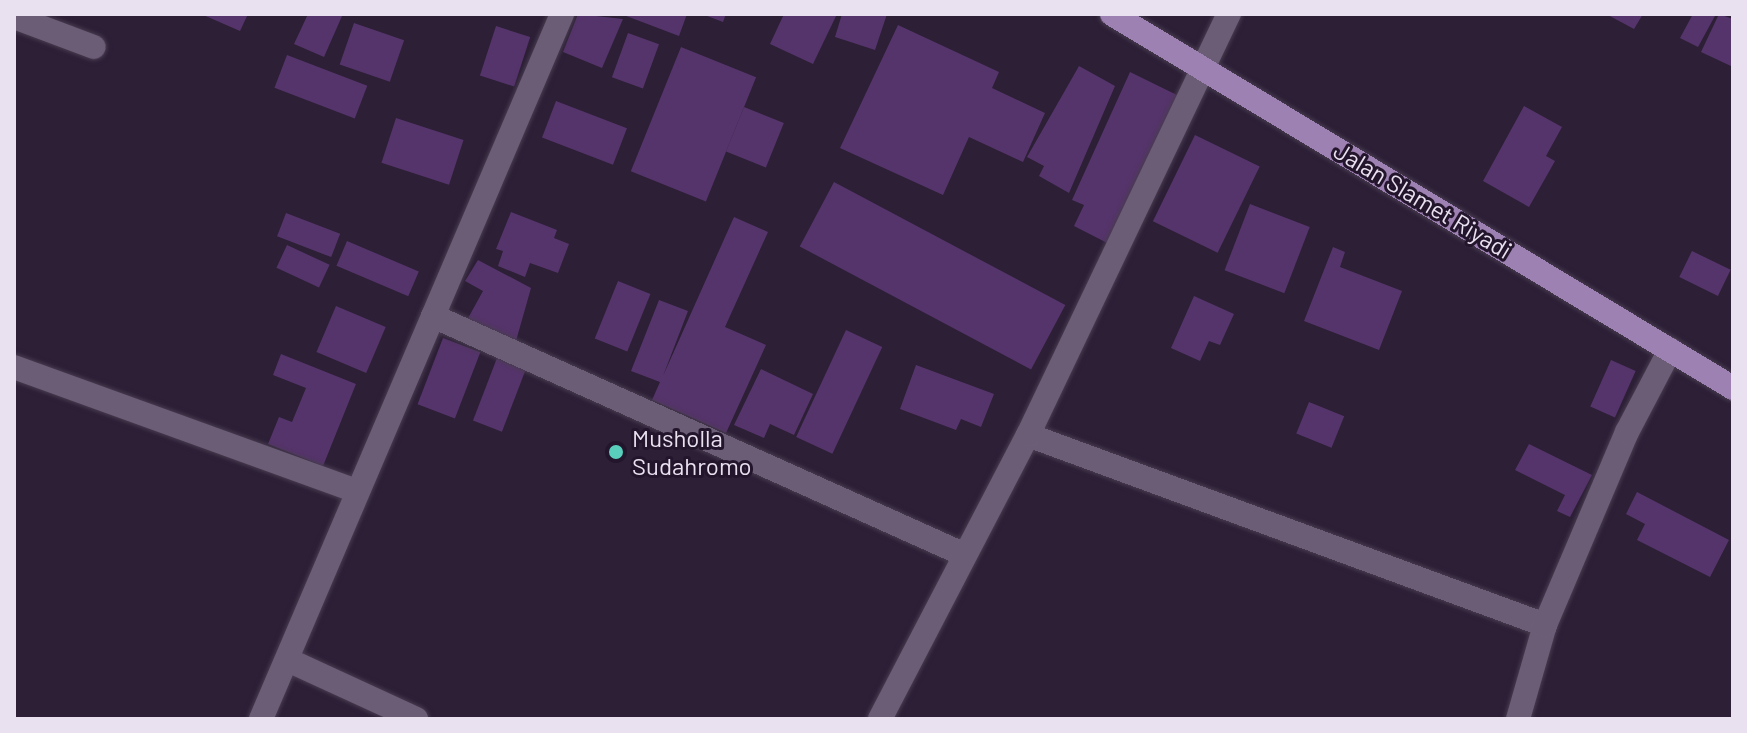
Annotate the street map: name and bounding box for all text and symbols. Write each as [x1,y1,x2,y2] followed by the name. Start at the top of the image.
[1329,136,1517,264] street label: Jalan Slamet Riyadi
[632,424,752,480] place label: Musholla Sudahromo
[607,443,625,461] marker: Musholla Sudahromo

